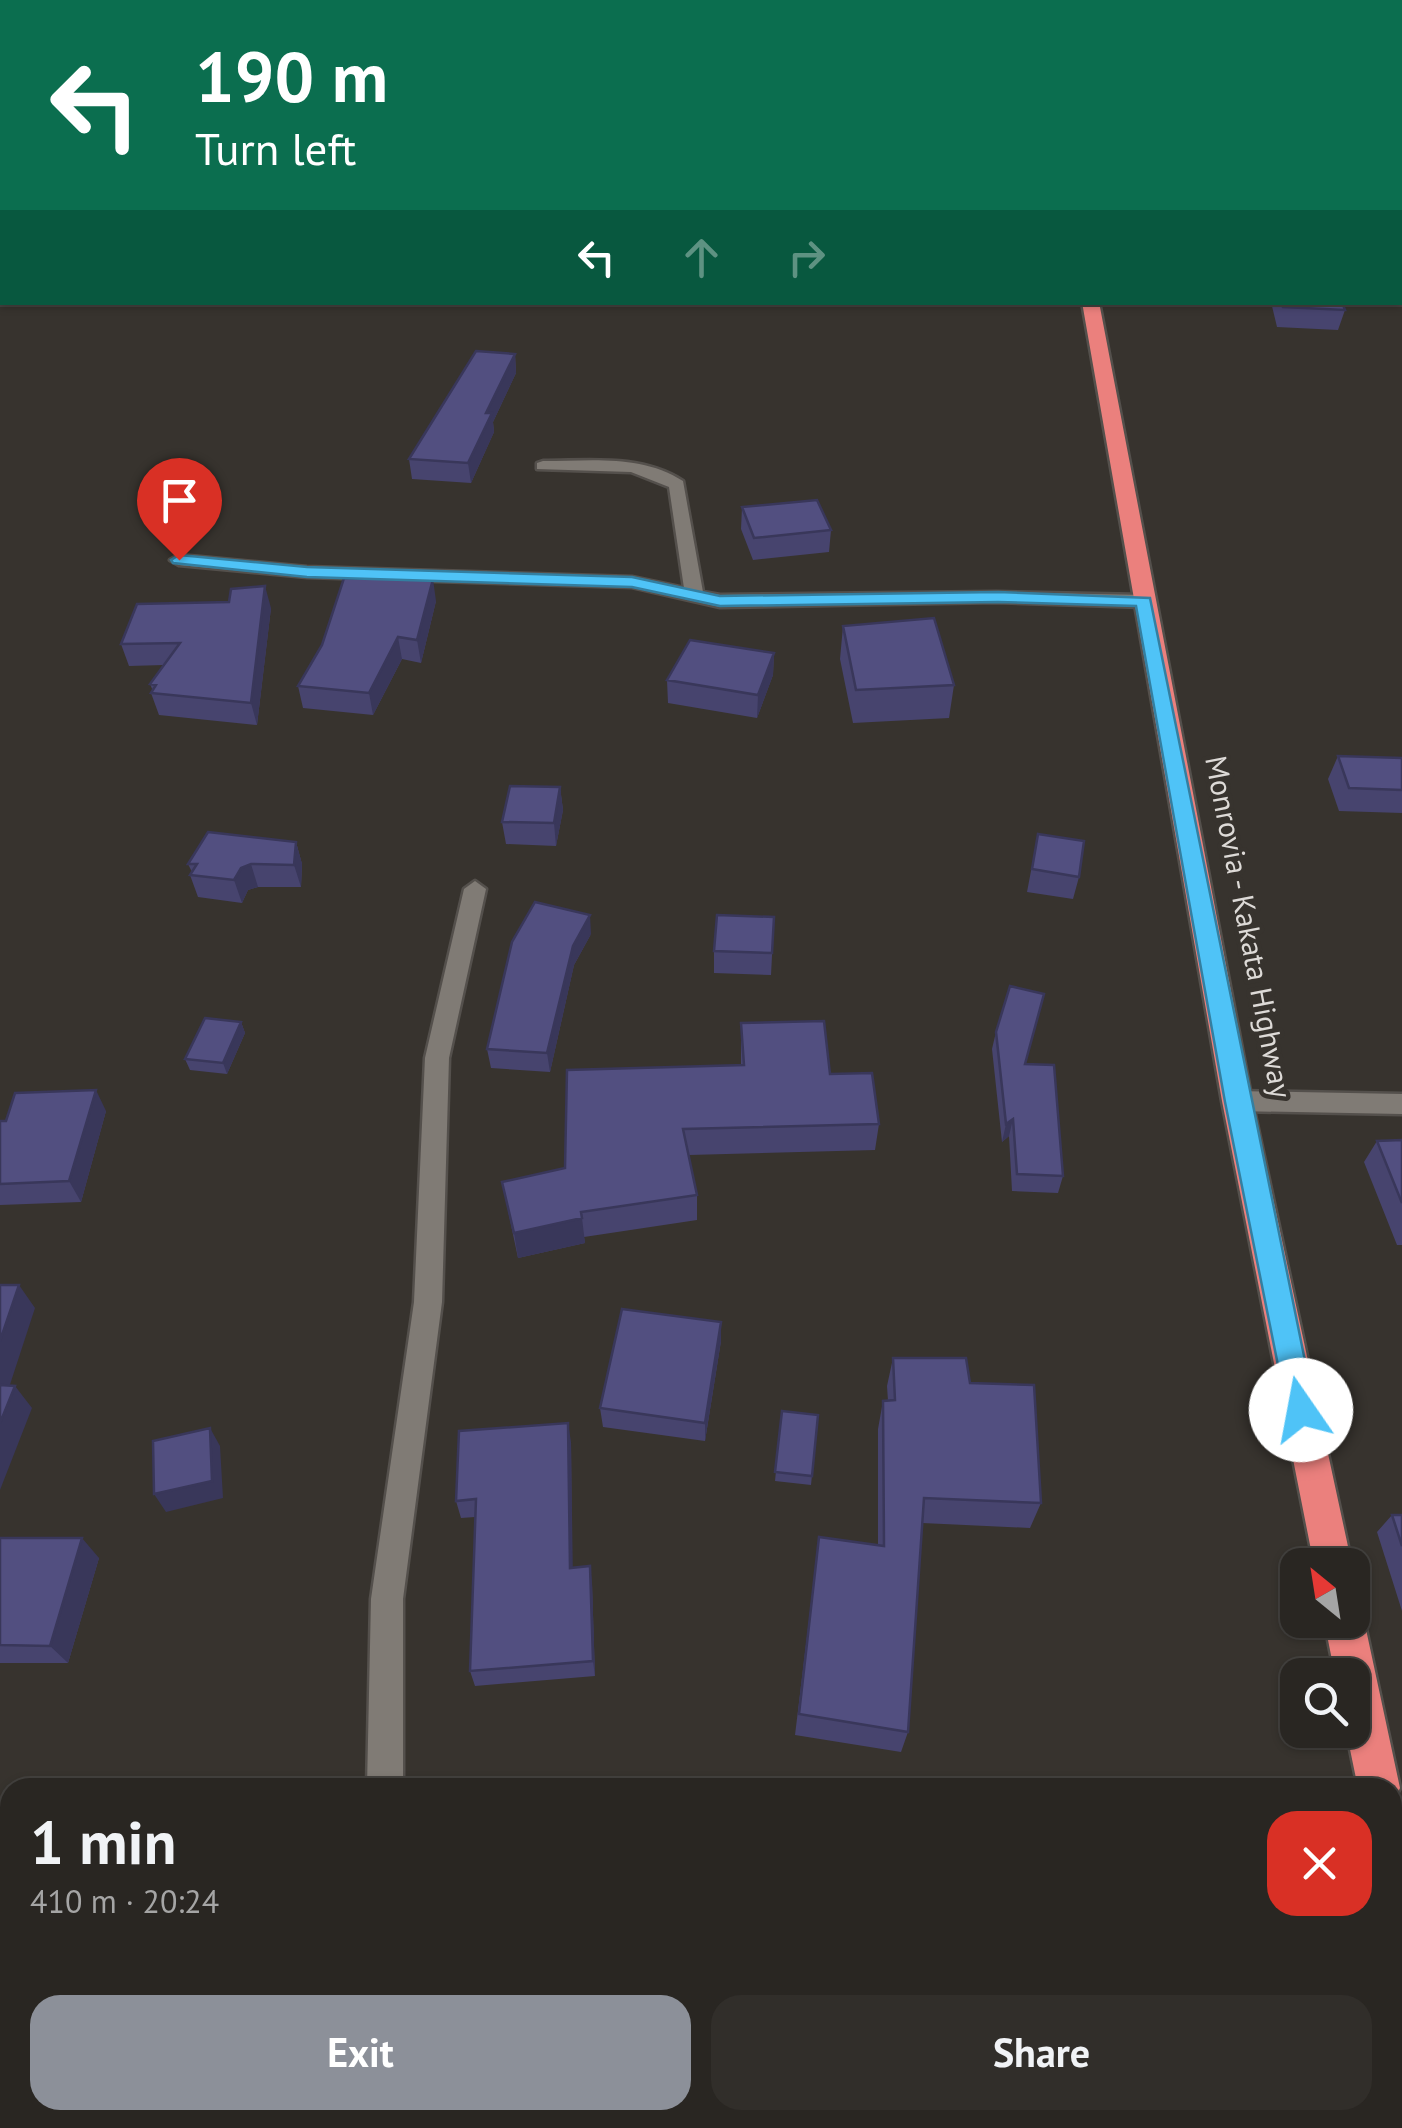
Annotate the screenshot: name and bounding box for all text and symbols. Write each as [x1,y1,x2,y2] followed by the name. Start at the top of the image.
[195,31,388,121] text: 190 m
[30,40,160,170] icon: left
[195,119,356,177] text: Turn left
[569,230,624,285] icon: left
[674,230,729,285] icon: ahead
[779,230,834,285] icon: right
[137,458,222,561] pin
[152,473,207,528] icon: arrive
[1197,752,1302,1101] street label: Monrovia - Kakata Highway
[1249,1358,1353,1462] position arrow
[1280,1548,1370,1638] north arrow
[1280,1548,1370,1748] map controls
[1280,1658,1370,1748] button: search
[30,1803,176,1881] text: 1 min
[1267,1811,1372,1916] button: close
[30,1880,219,1922] text: 410 m · 20:24
[30,1995,691,2110] button: Exit
[711,1995,1372,2110] button: Share

